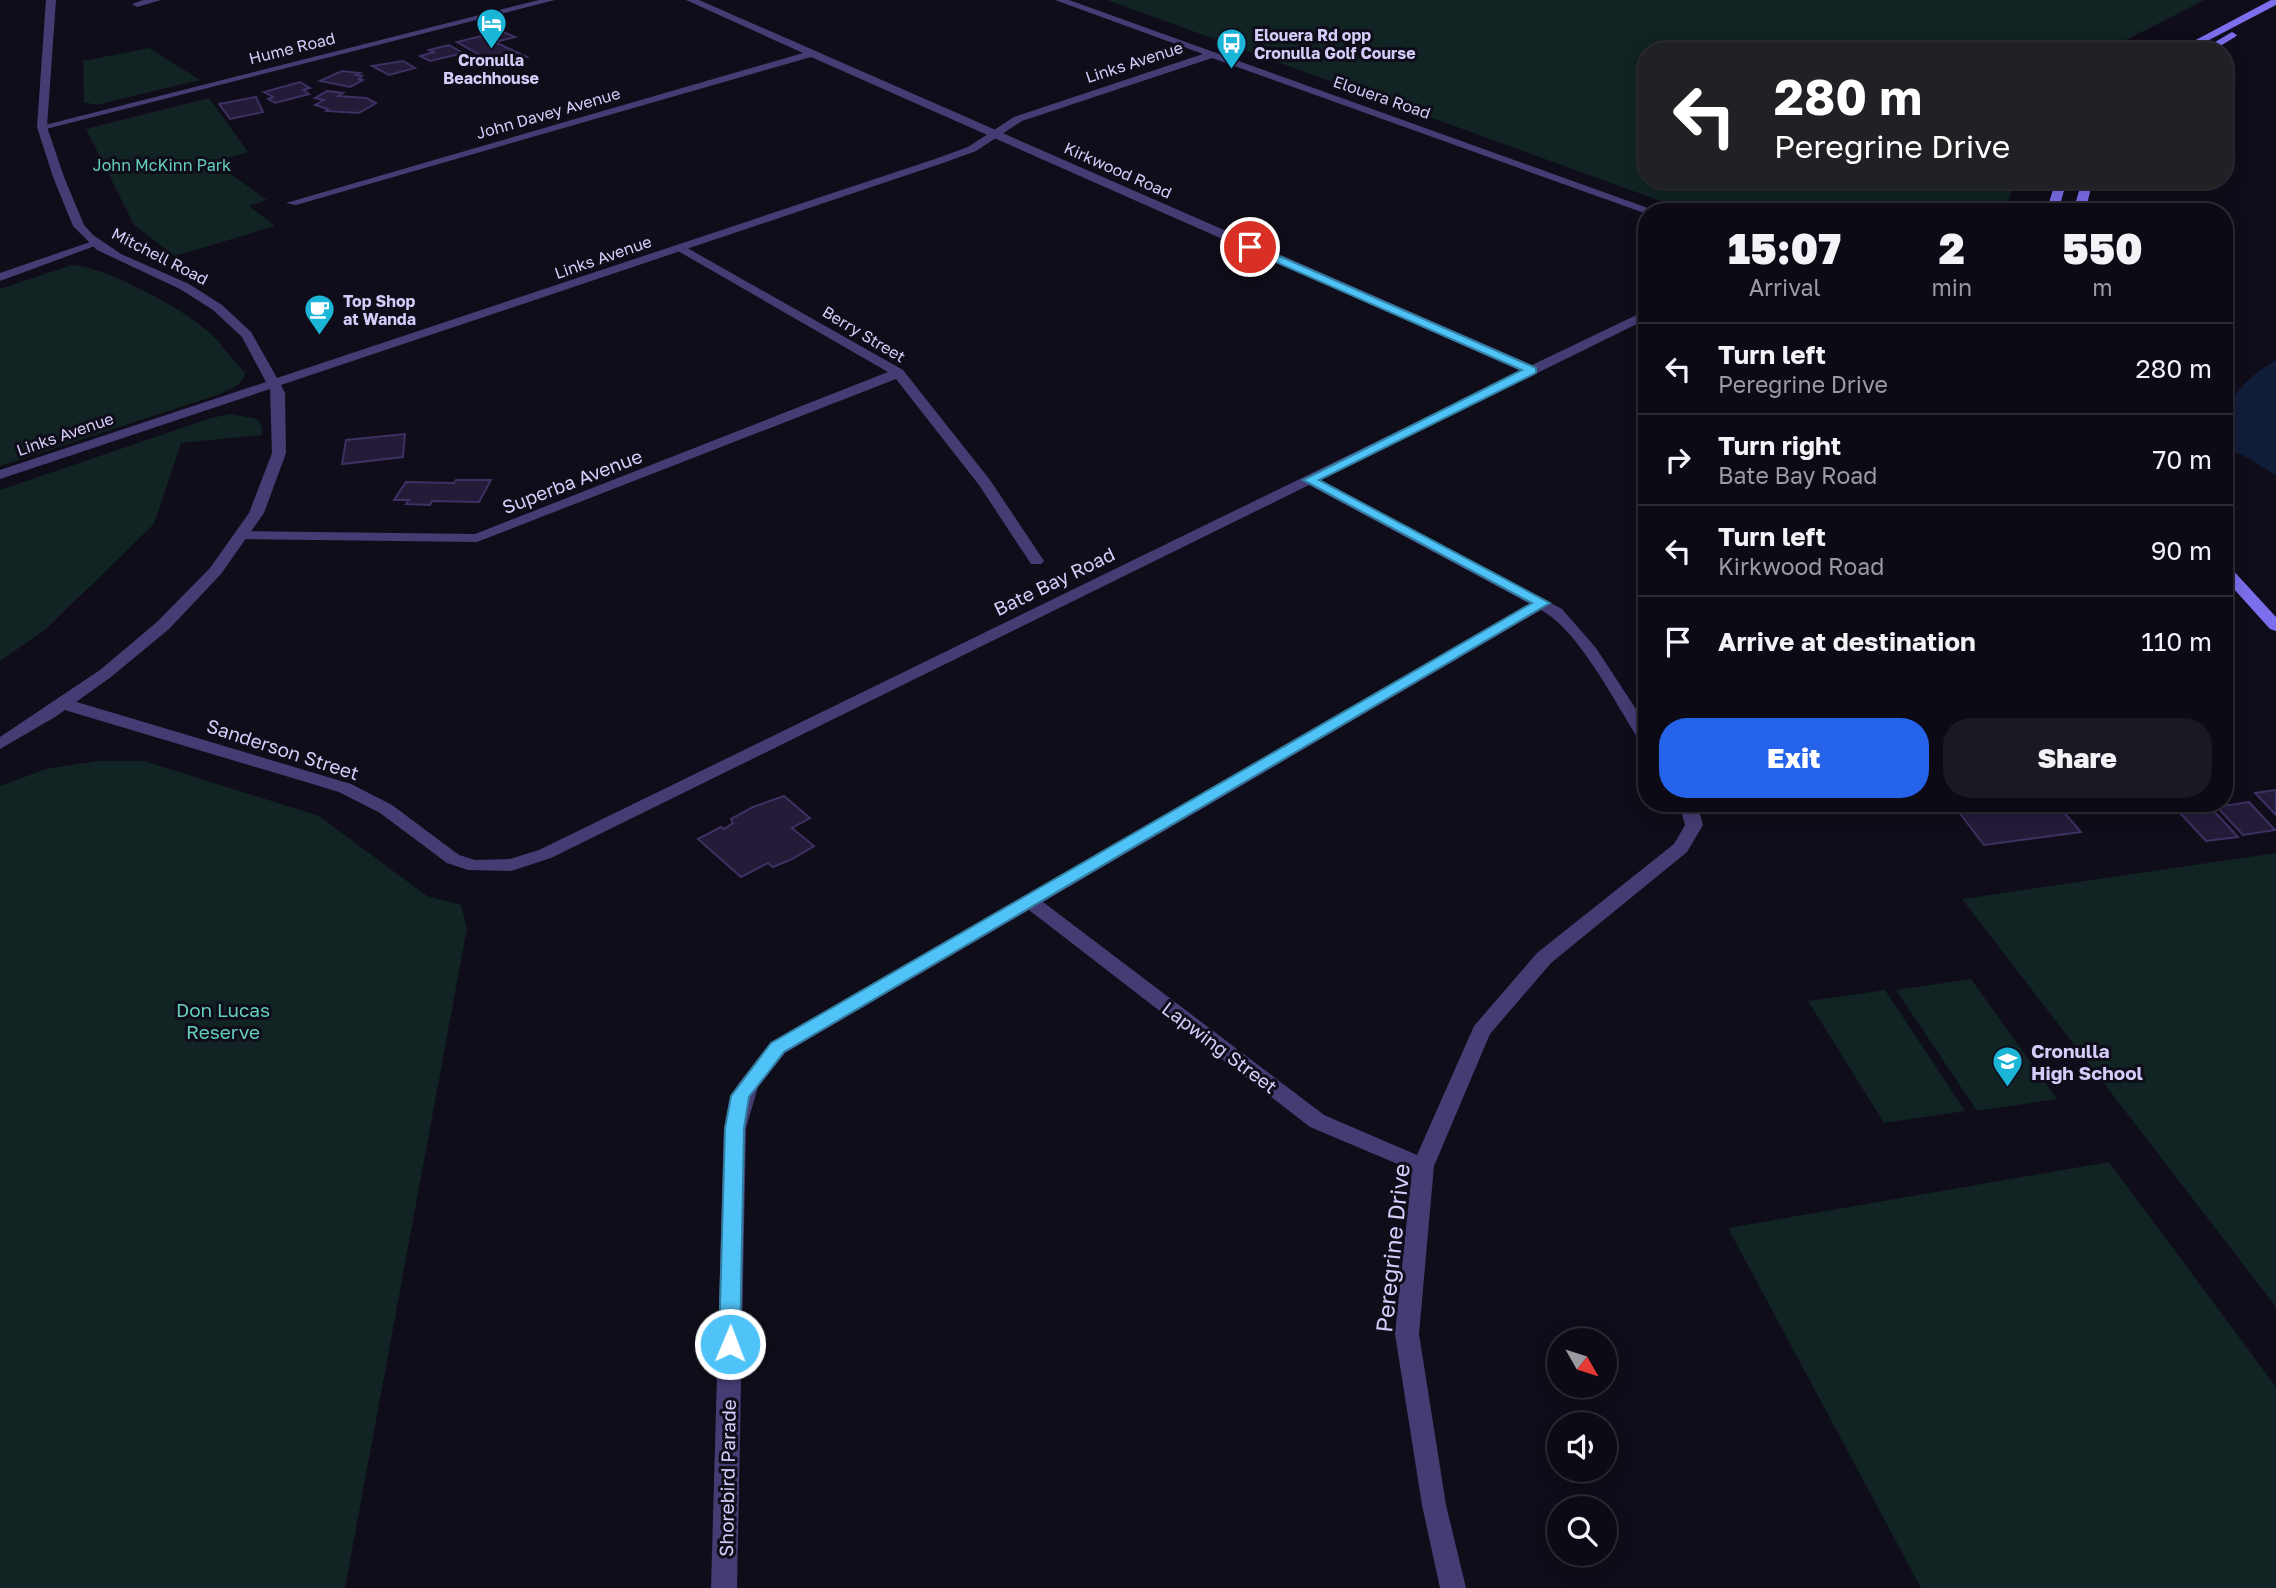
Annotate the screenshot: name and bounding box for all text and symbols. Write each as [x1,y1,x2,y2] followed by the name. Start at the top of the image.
[474,6,508,50] hotel icon: Cronulla Beachhouse
[1254,25,1416,63] place label: Elouera Rd opp Cronulla Golf Course
[1214,27,1248,71] bus stop icon: Elouera Rd opp Cronulla Golf Course
[247,28,337,68] street label: Hume Road
[1083,37,1185,87] street label: Links Avenue
[443,50,539,88] place label: Cronulla Beachhouse
[1774,67,1922,126] text: 280 m
[1659,70,1750,161] icon: left
[1331,71,1433,123] street label: Elouera Road
[474,83,622,143] street label: John Davey Avenue
[1774,127,2010,165] text: Peregrine Drive
[1061,137,1175,203] street label: Kirkwood Road
[93,155,231,175] park label: John McKinn Park
[1220,217,1280,277] pin
[108,223,212,289] street label: Mitchell Road
[1728,223,1841,273] text: 15:07
[1939,223,1965,273] text: 2
[2062,223,2143,273] text: 550
[1231,228,1269,266] icon: arrive
[552,231,654,283] street label: Links Avenue
[1749,273,1821,301] text: Arrival
[1931,273,1972,301] text: min
[2092,273,2113,301] text: m
[343,291,416,329] place label: Top Shop at Wanda
[303,293,337,337] cafe icon: Top Shop at Wanda
[819,301,909,367] street label: Berry Street
[1718,339,1826,370] text: Turn left
[1659,350,1697,388] icon: left
[2135,353,2212,384] text: 280 m
[1718,370,1888,398] text: Peregrine Drive
[14,408,116,460] street label: Links Avenue
[1718,430,1841,461] text: Turn right
[1659,441,1697,479] icon: right
[499,444,645,518] street label: Superba Avenue
[2153,444,2212,475] text: 70 m
[1718,461,1877,489] text: Bate Bay Road
[1718,521,1826,552] text: Turn left
[1659,532,1697,570] icon: left
[2151,535,2212,566] text: 90 m
[990,542,1118,620] street label: Bate Bay Road
[1718,552,1884,580] text: Kirkwood Road
[1659,623,1697,661] icon: arrive
[1718,626,1976,657] text: Arrive at destination
[2141,626,2212,657] text: 110 m
[204,714,362,784] street label: Sanderson Street
[1659,718,1929,798] button: Exit
[1943,718,2212,798] button: Share
[1158,996,1282,1098] street label: Lapwing Street
[176,998,270,1043] park label: Don Lucas Reserve
[2031,1039,2143,1084] place label: Cronulla High School
[1991,1044,2025,1088] school or university icon: Cronulla High School
[1369,1162,1415,1334] street label: Peregrine Drive
[693,1307,767,1381] position arrow
[1547,1328,1617,1398] north arrow
[1547,1328,1617,1566] map controls
[714,1399,740,1557] street label: Shorebird Parade
[1547,1412,1617,1482] button: sound
[1547,1496,1617,1566] button: search

